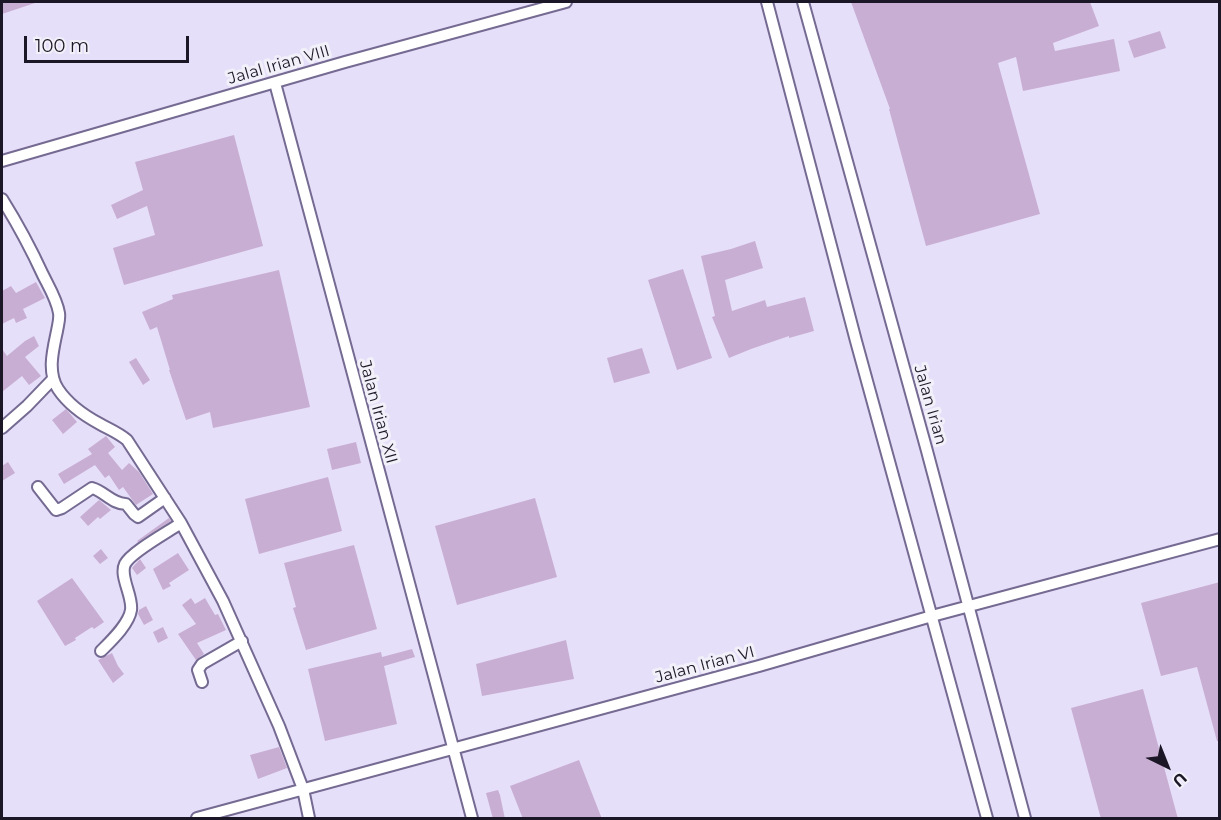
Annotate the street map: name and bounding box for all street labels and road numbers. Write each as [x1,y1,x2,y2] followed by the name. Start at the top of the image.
[226,41,332,89] street label: Jalal Irian VIII
[355,358,401,466] street label: Jalan Irian XII
[909,363,951,447] street label: Jalan Irian
[653,643,757,687] street label: Jalan Irian VI

